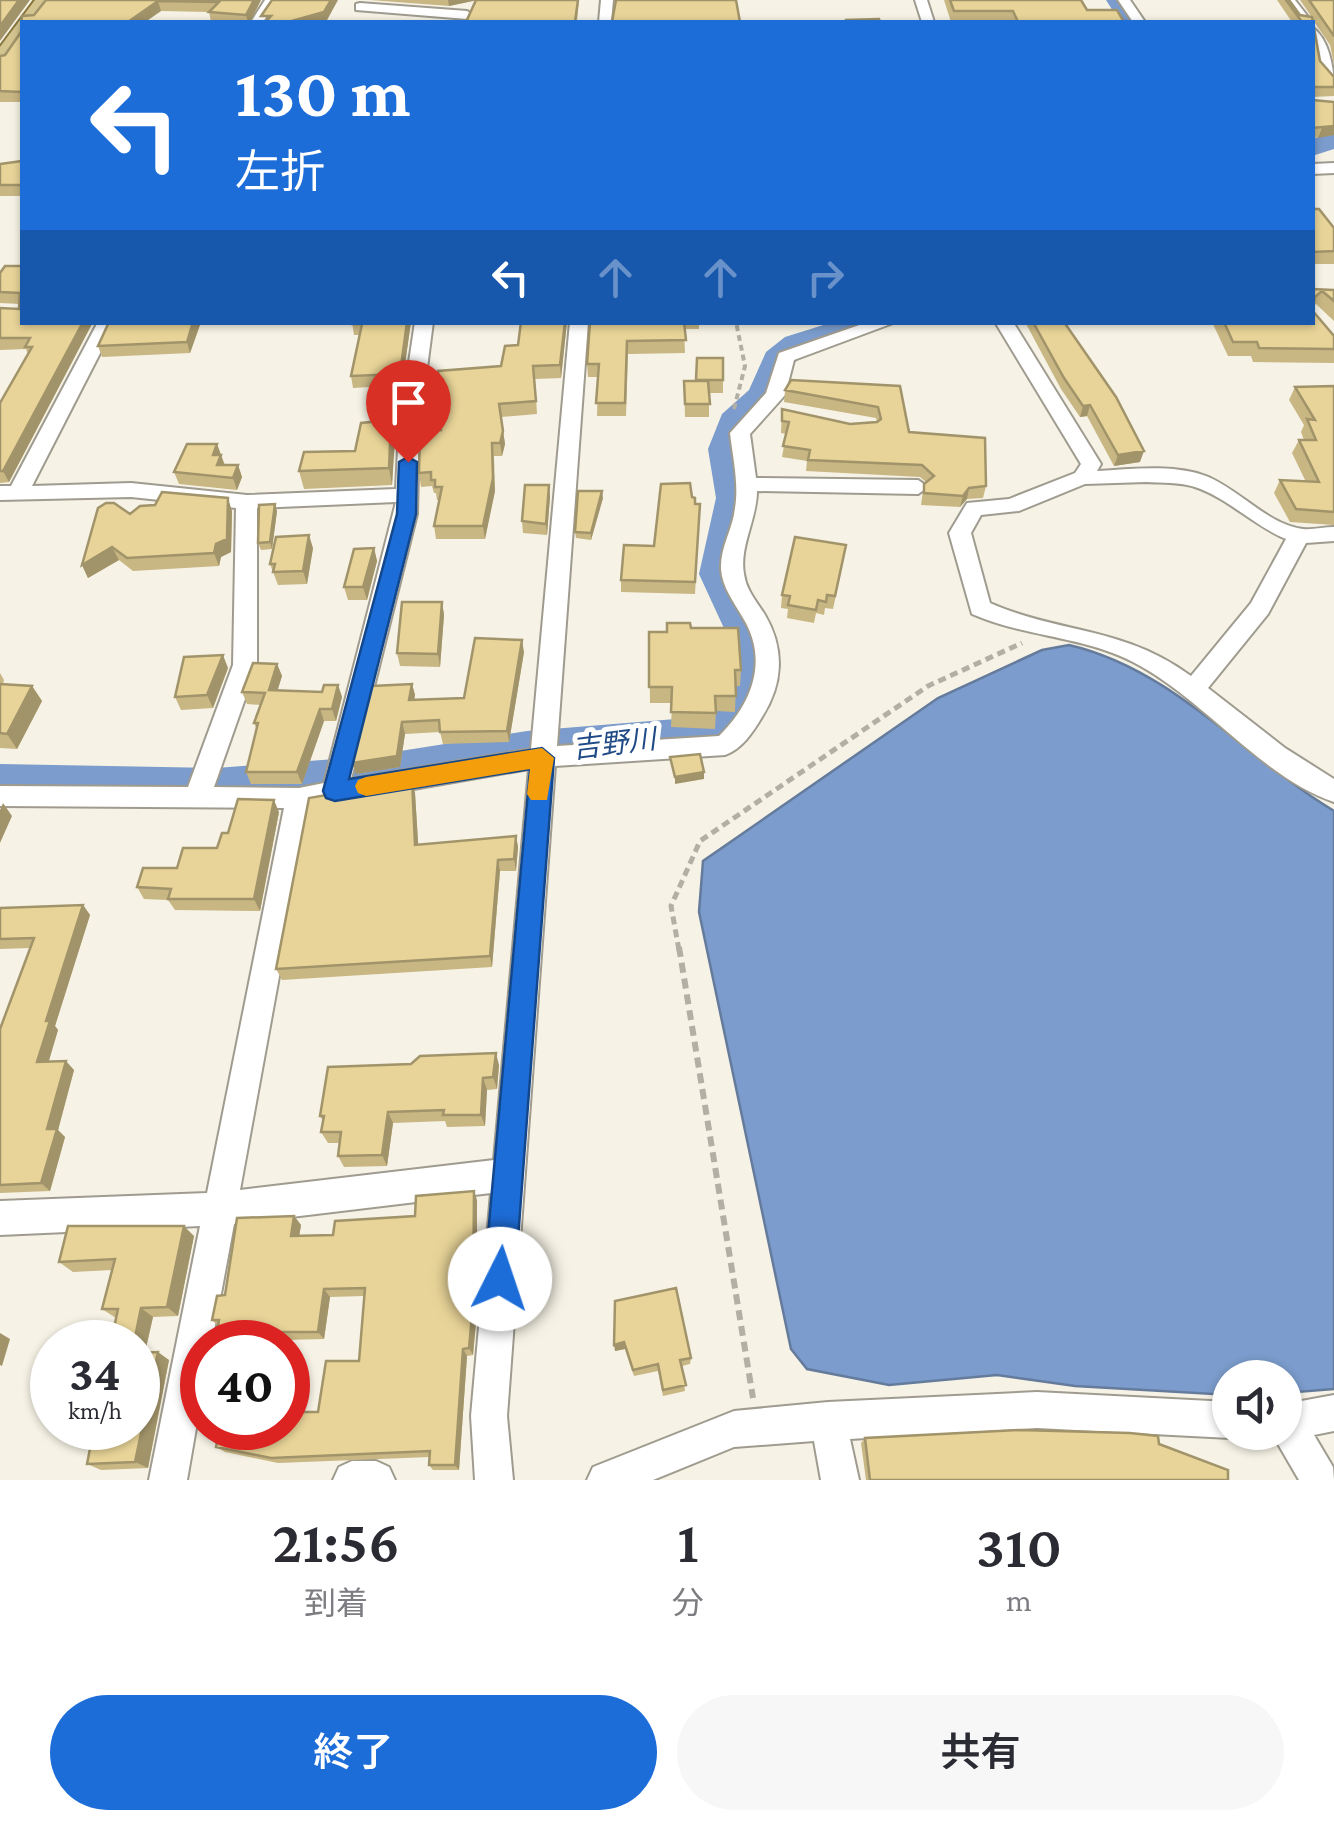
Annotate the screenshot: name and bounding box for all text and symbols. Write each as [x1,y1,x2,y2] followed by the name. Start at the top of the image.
[235,53,411,131] text: 130 m
[70,60,200,190] icon: left
[235,147,325,197] text: 左折
[483,250,538,305] icon: left
[588,250,643,305] icon: ahead
[693,250,748,305] icon: ahead
[798,250,853,305] icon: right
[366,360,451,463] pin
[381,375,436,430] icon: arrive
[570,723,661,764] water label: 吉野川
[448,1227,552,1331] position arrow
[180,1320,310,1450] speed limit sign: 40
[69,1345,121,1401] text: 34
[1212,1360,1302,1450] map controls
[1212,1360,1302,1450] button: sound
[68,1397,122,1424] text: km/h
[272,1508,400,1575] text: 21:56
[677,1508,699,1575] text: 1
[976,1513,1062,1580] text: 310
[1006,1582,1032,1618] text: m
[304,1585,368,1621] text: 到着
[672,1585,704,1621] text: 分
[50,1695,657,1810] button: 終了
[677,1695,1284,1810] button: 共有

